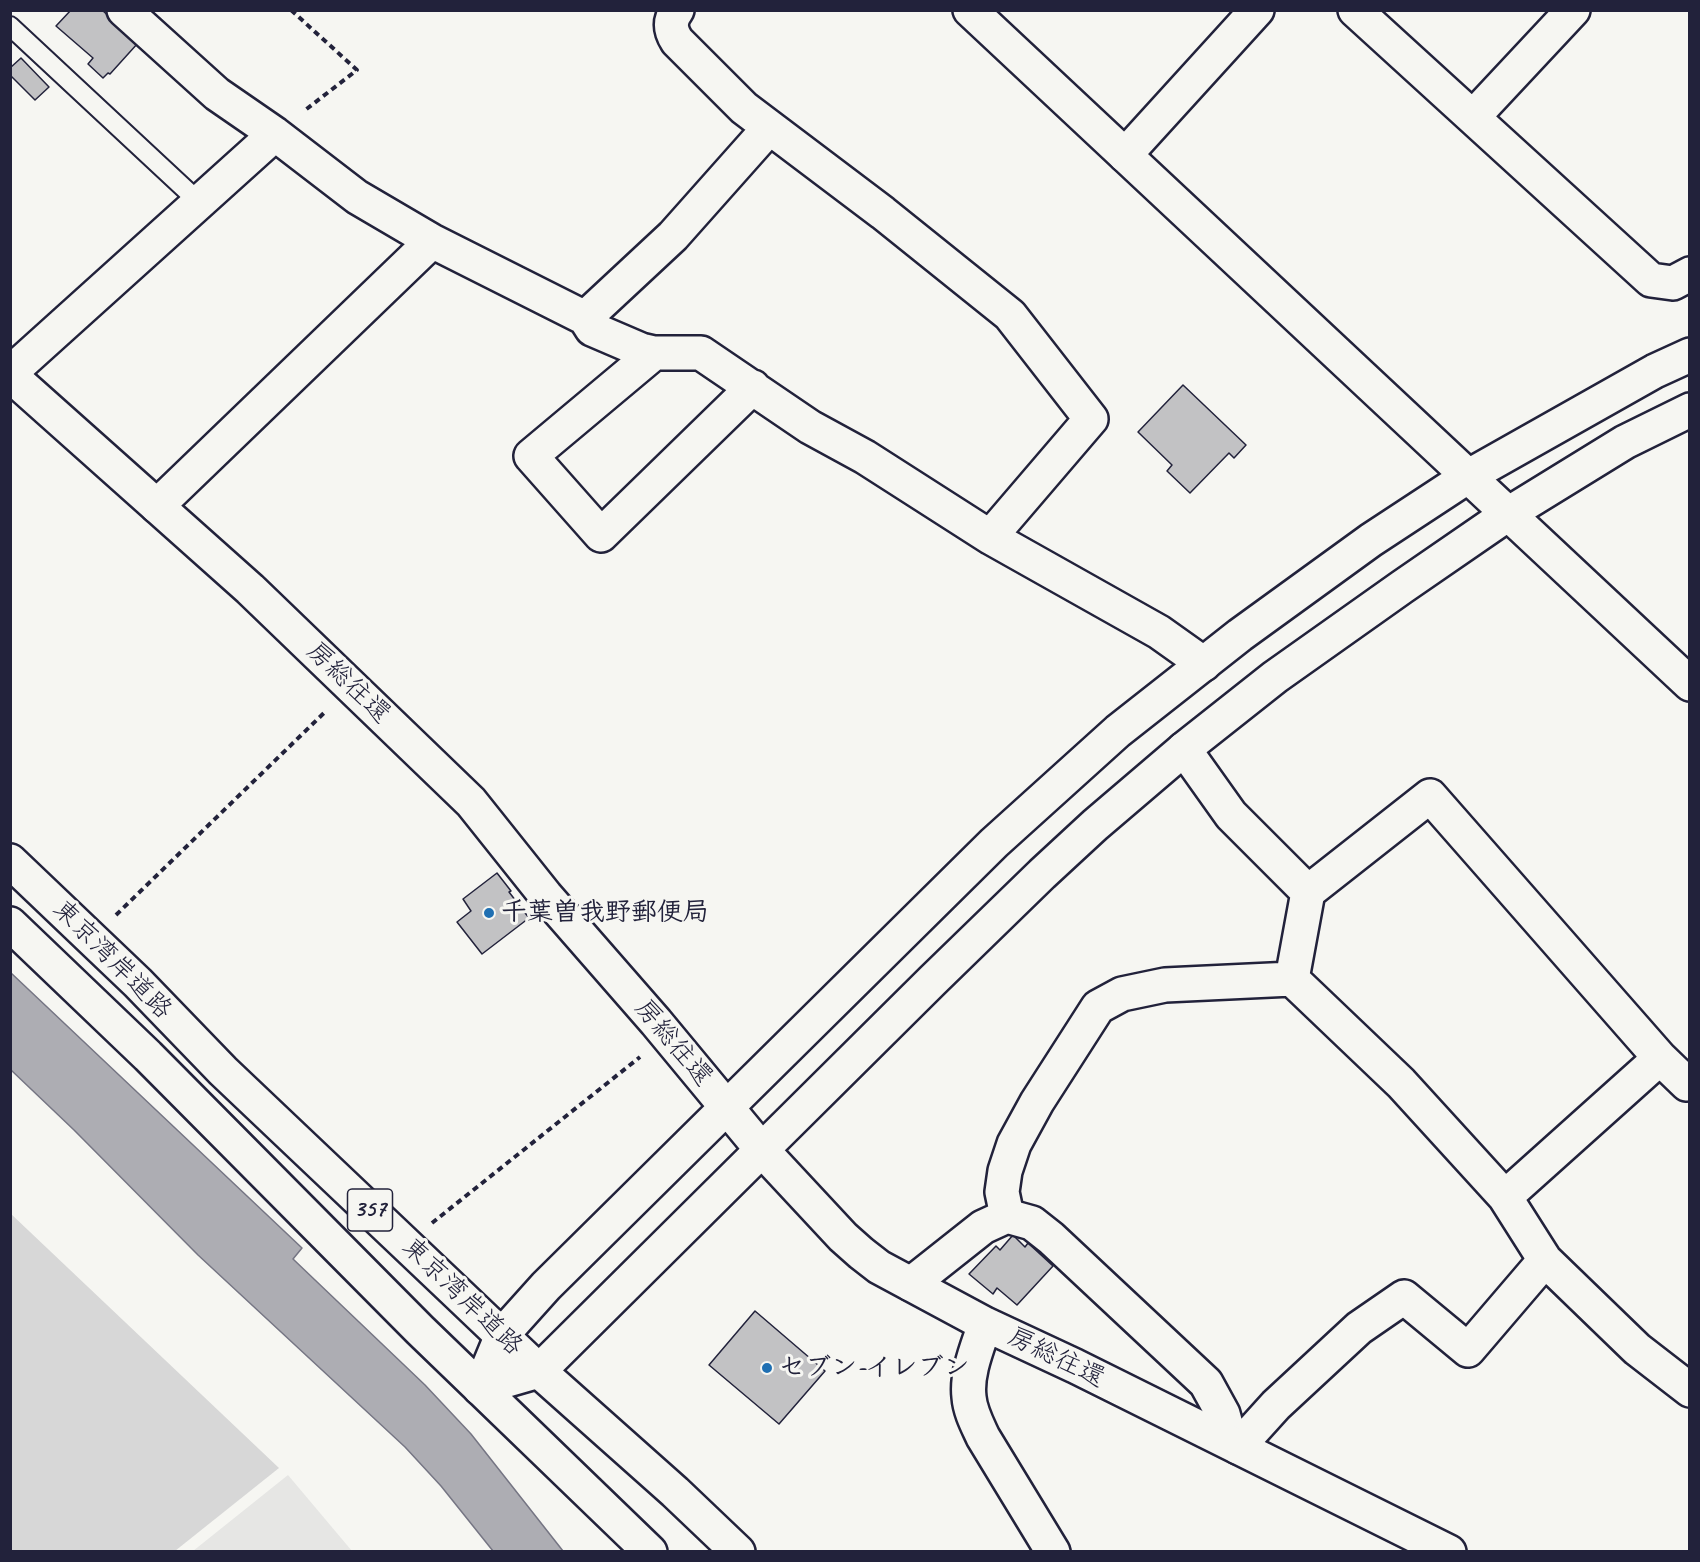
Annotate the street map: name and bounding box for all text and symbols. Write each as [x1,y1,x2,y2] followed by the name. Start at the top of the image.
[300,636,396,730] street label: 房総往還
[46,894,178,1026] street label: 東京湾岸道路
[501,897,709,929] place label: 千葉曽我野郵便局
[482,906,496,920] marker: 千葉曽我野郵便局
[628,993,718,1093] street label: 房総往還
[348,1189,392,1231] road number: 357
[395,1232,529,1362] street label: 東京湾岸道路
[1002,1321,1110,1395] street label: 房総往還
[779,1352,969,1384] place label: セブン-イレブン
[760,1361,774,1375] marker: セブン-イレブン

